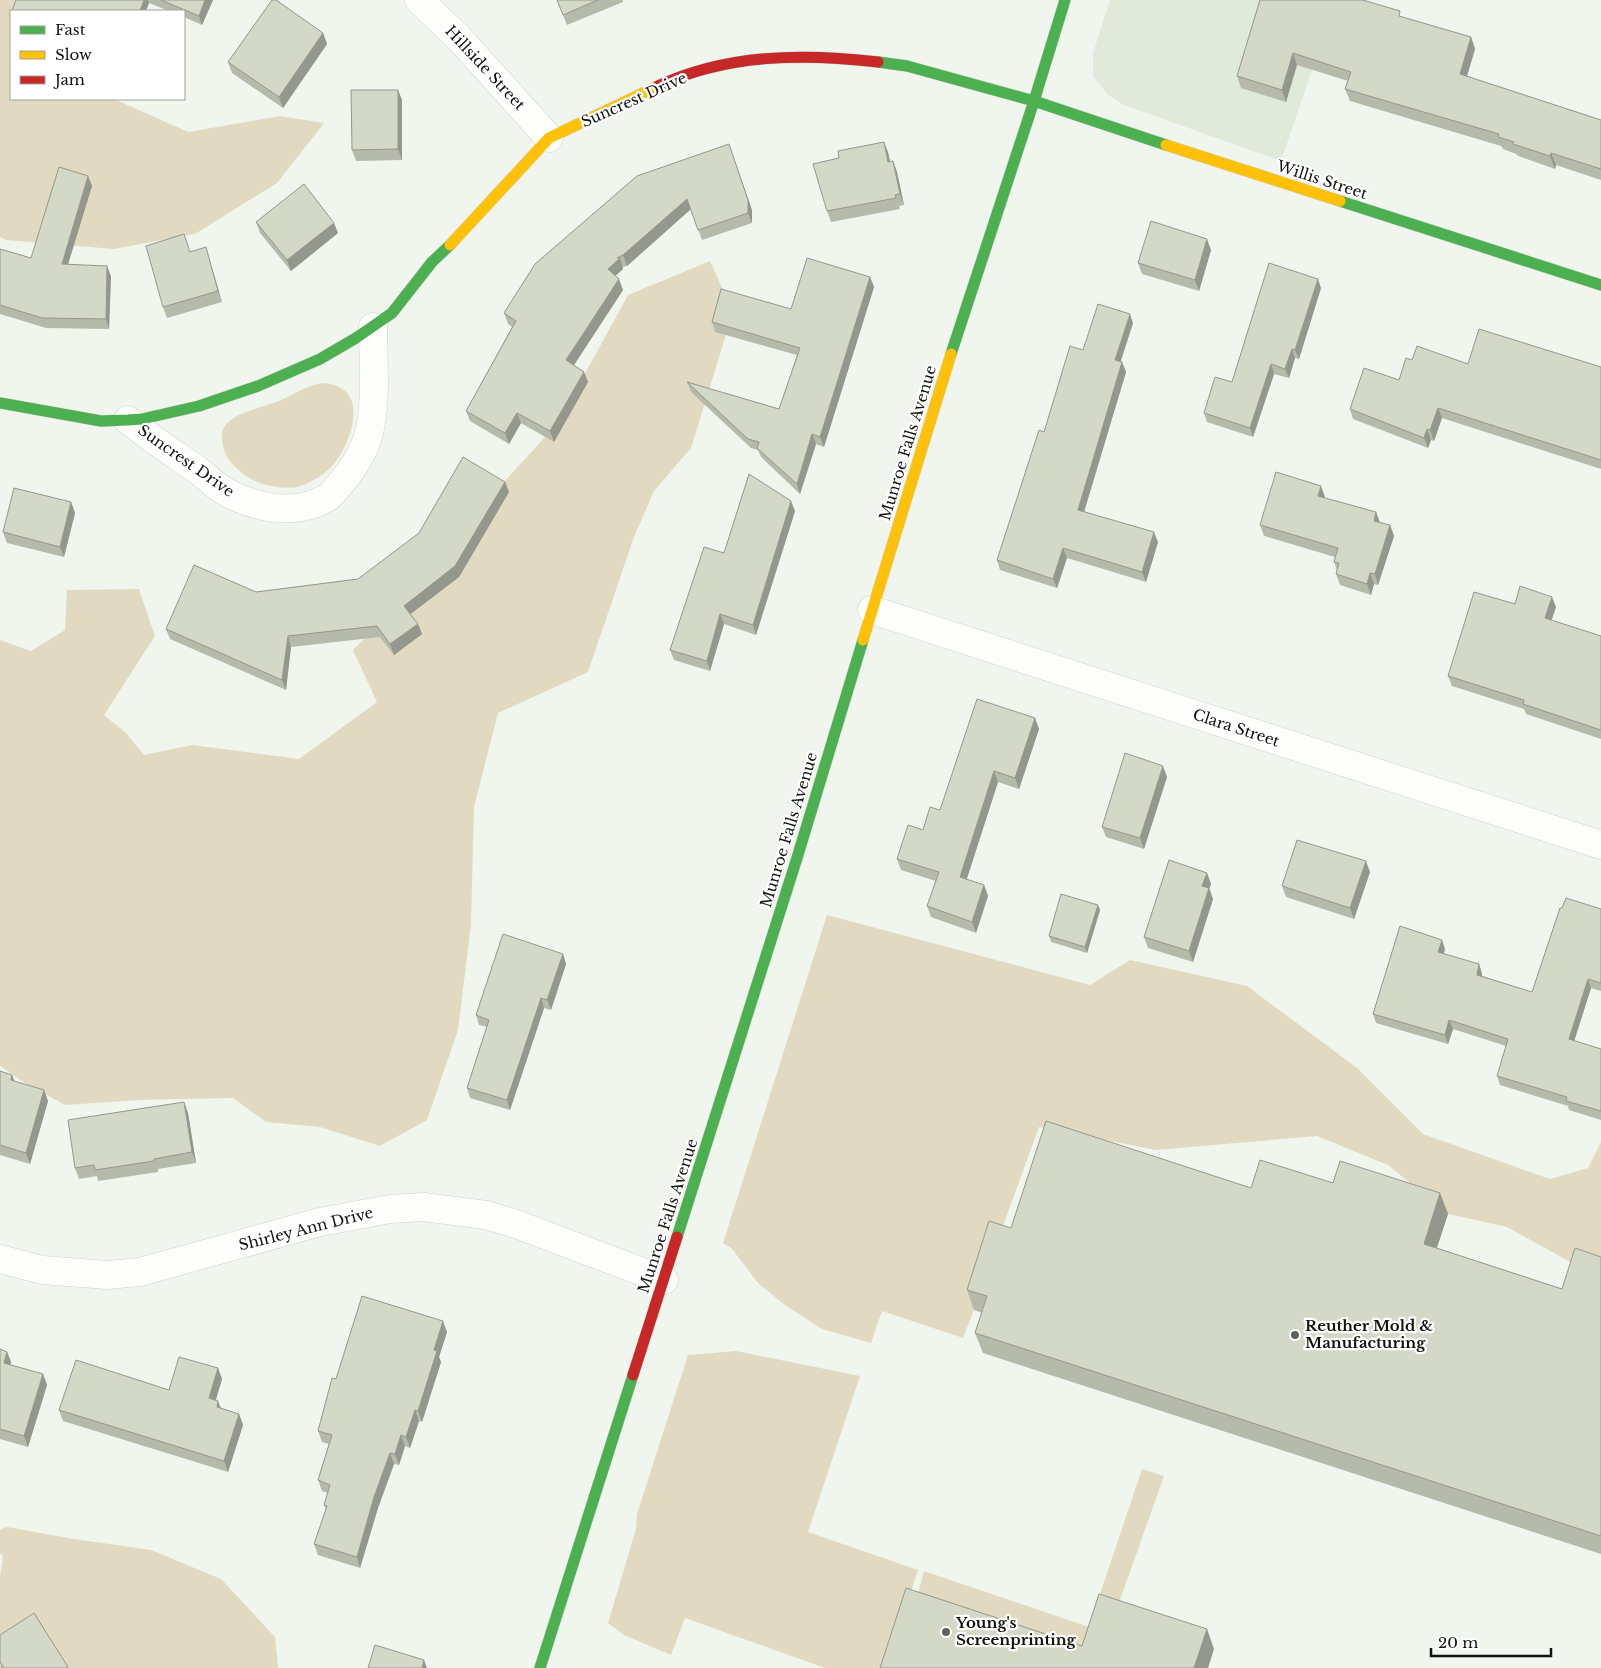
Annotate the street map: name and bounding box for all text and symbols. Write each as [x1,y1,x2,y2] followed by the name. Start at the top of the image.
[10,10,185,100] legend
[55,20,86,39] text: Fast
[441,21,530,114] street label: Hillside Street
[55,45,92,64] text: Slow
[578,68,689,131] street label: Suncrest Drive
[53,70,85,89] text: Jam
[1274,156,1370,203] street label: Willis Street
[875,363,940,523] street label: Munroe Falls Avenue
[134,420,238,501] street label: Suncrest Drive
[1190,705,1282,751] street label: Clara Street
[756,750,821,910] street label: Munroe Falls Avenue
[634,1136,701,1296] street label: Munroe Falls Avenue
[237,1203,375,1254] street label: Shirley Ann Drive
[1305,1316,1433,1352] place label: Reuther Mold & Manufacturing
[1289,1329,1301,1341] marker: Reuther Mold & Manufacturing
[955,1613,1077,1649] place label: Young's Screenprinting
[940,1626,952,1638] marker: Young's Screenprinting
[1431,1626,1551,1658] scale bar
[1438,1633,1478,1652] text: 20 m

